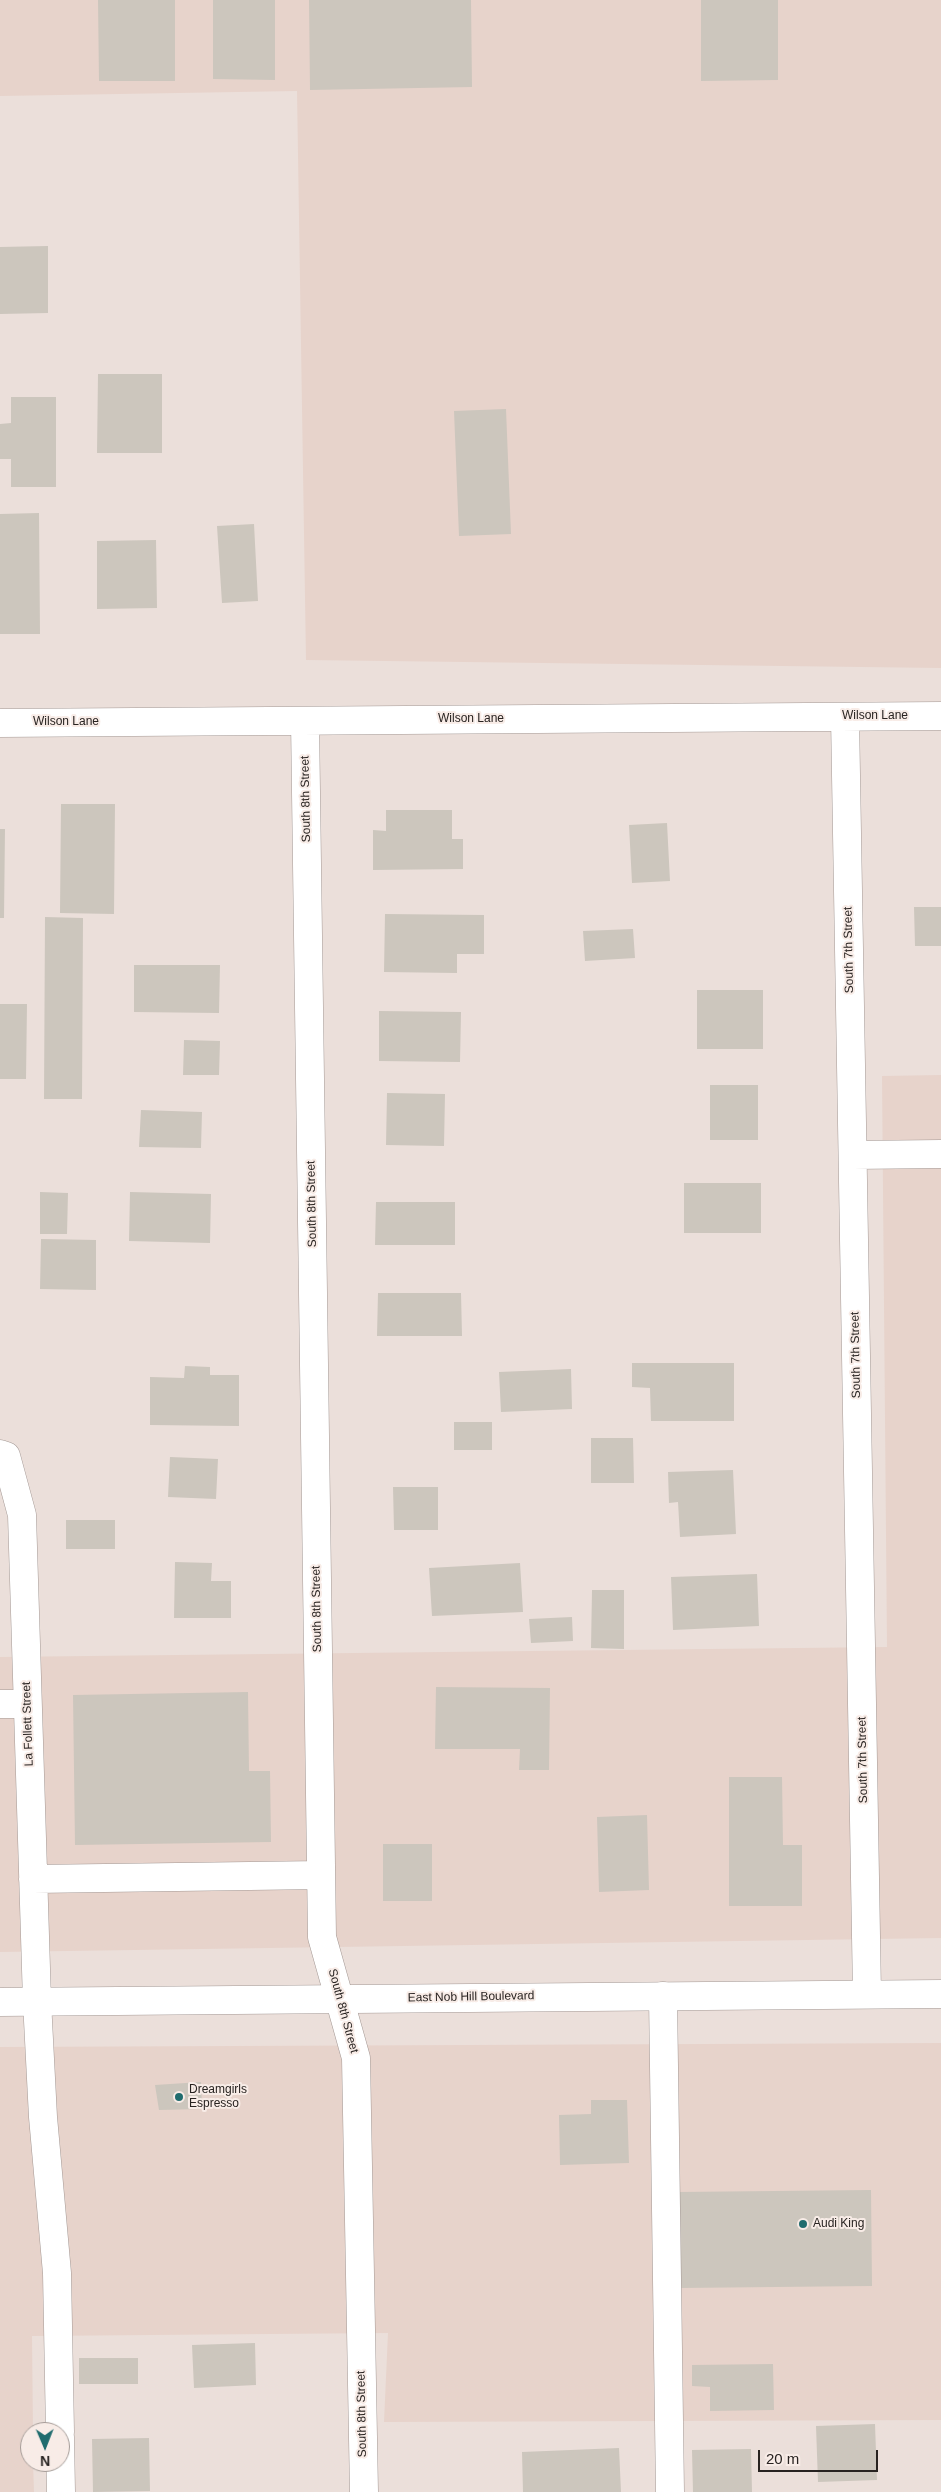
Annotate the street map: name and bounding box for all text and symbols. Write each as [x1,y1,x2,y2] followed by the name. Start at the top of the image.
[842,709,908,723] street label: Wilson Lane
[438,712,504,726] street label: Wilson Lane
[33,715,99,729] street label: Wilson Lane
[298,756,314,842] street label: South 8th Street
[841,907,857,993] street label: South 7th Street
[304,1161,320,1247] street label: South 8th Street
[848,1312,864,1398] street label: South 7th Street
[309,1566,325,1652] street label: South 8th Street
[19,1681,37,1767] street label: La Follett Street
[855,1717,871,1803] street label: South 7th Street
[325,1967,361,2055] street label: South 8th Street
[408,1989,534,2005] street label: East Nob Hill Boulevard
[189,2083,247,2111] place label: Dreamgirls Espresso
[173,2091,185,2103] marker: Dreamgirls Espresso
[813,2217,864,2231] place label: Audi King
[797,2218,809,2230] marker: Audi King
[354,2371,370,2457] street label: South 8th Street
[20,2422,70,2472] north arrow
[761,2440,881,2472] scale bar
[766,2450,799,2467] text: 20 m
[40,2453,50,2469] text: N

